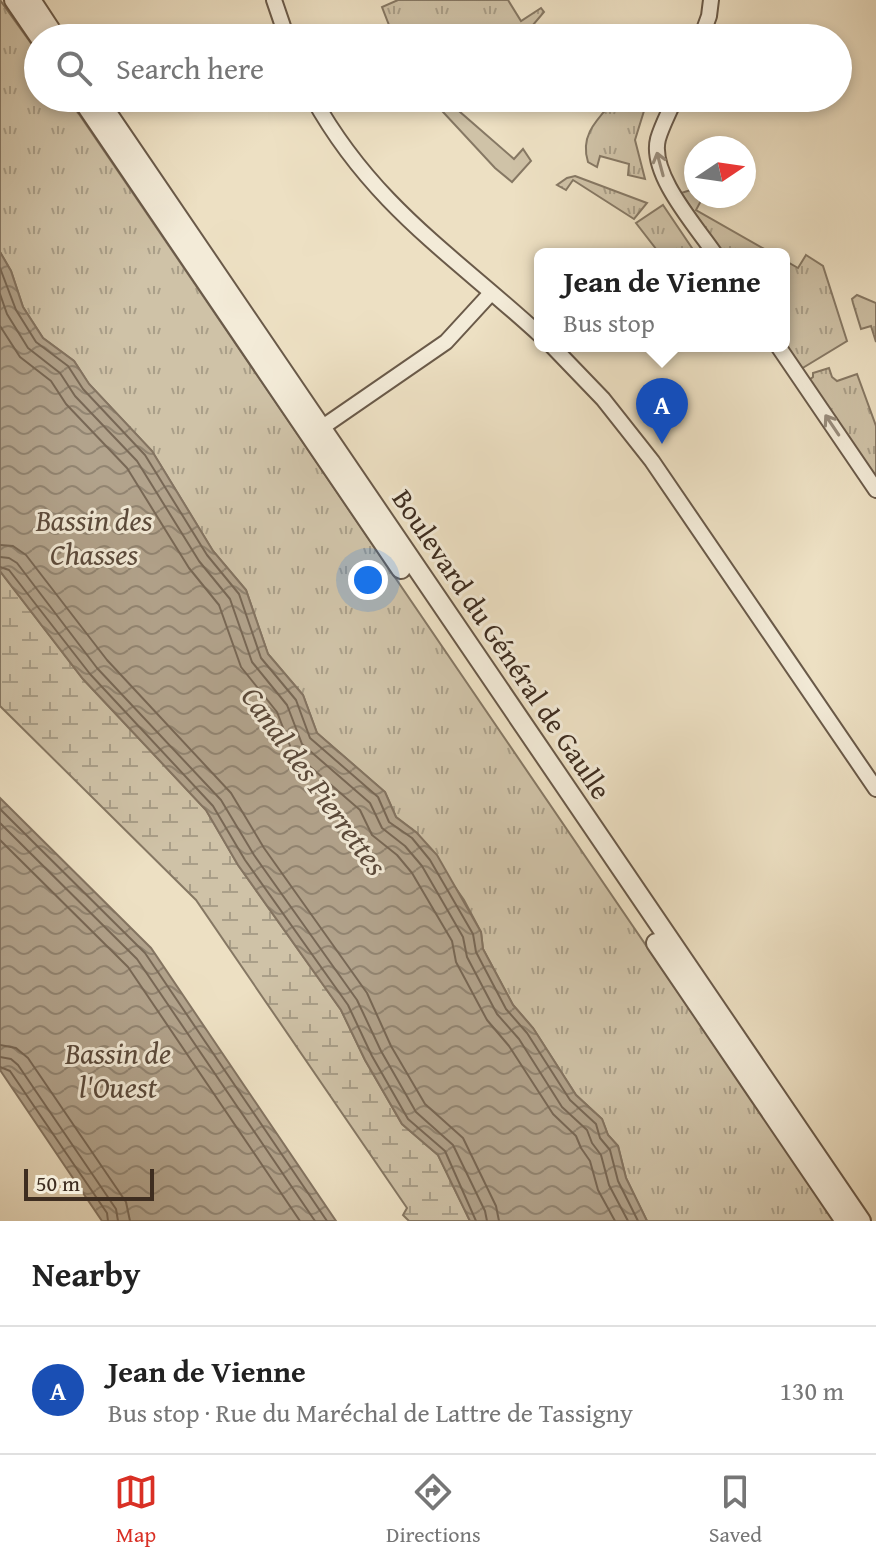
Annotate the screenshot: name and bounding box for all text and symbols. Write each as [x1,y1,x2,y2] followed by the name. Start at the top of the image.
[24,24,852,112] search box
[52,46,96,90] icon: search
[116,46,264,90] text: Search here
[684,136,756,208] north arrow
[652,152,667,177] one-way arrow
[534,248,790,352] popup
[563,259,761,303] text: Jean de Vienne
[563,303,655,342] text: Bus stop
[636,378,688,444] pin: A
[824,415,840,437] one-way arrow
[383,480,622,807] street label: Boulevard du Général de Gaulle
[35,498,153,576] water label: Bassin des Chasses
[348,560,388,600] your location
[231,677,399,884] water label: Canal des Pierrettes
[64,1031,171,1109] water label: Bassin de l'Ouest
[24,1165,154,1201] scale bar
[36,1167,80,1199] text: 50 m
[32,1249,141,1298] text: Nearby
[108,1349,306,1393] text: Jean de Vienne
[50,1371,66,1410] text: A
[779,1371,844,1410] text: 130 m
[108,1393,633,1432] text: Bus stop · Rue du Maréchal de Lattre de Tassigny
[114,1470,158,1550] tab: Map
[386,1470,481,1550] tab: Directions
[709,1470,762,1550] tab: Saved

